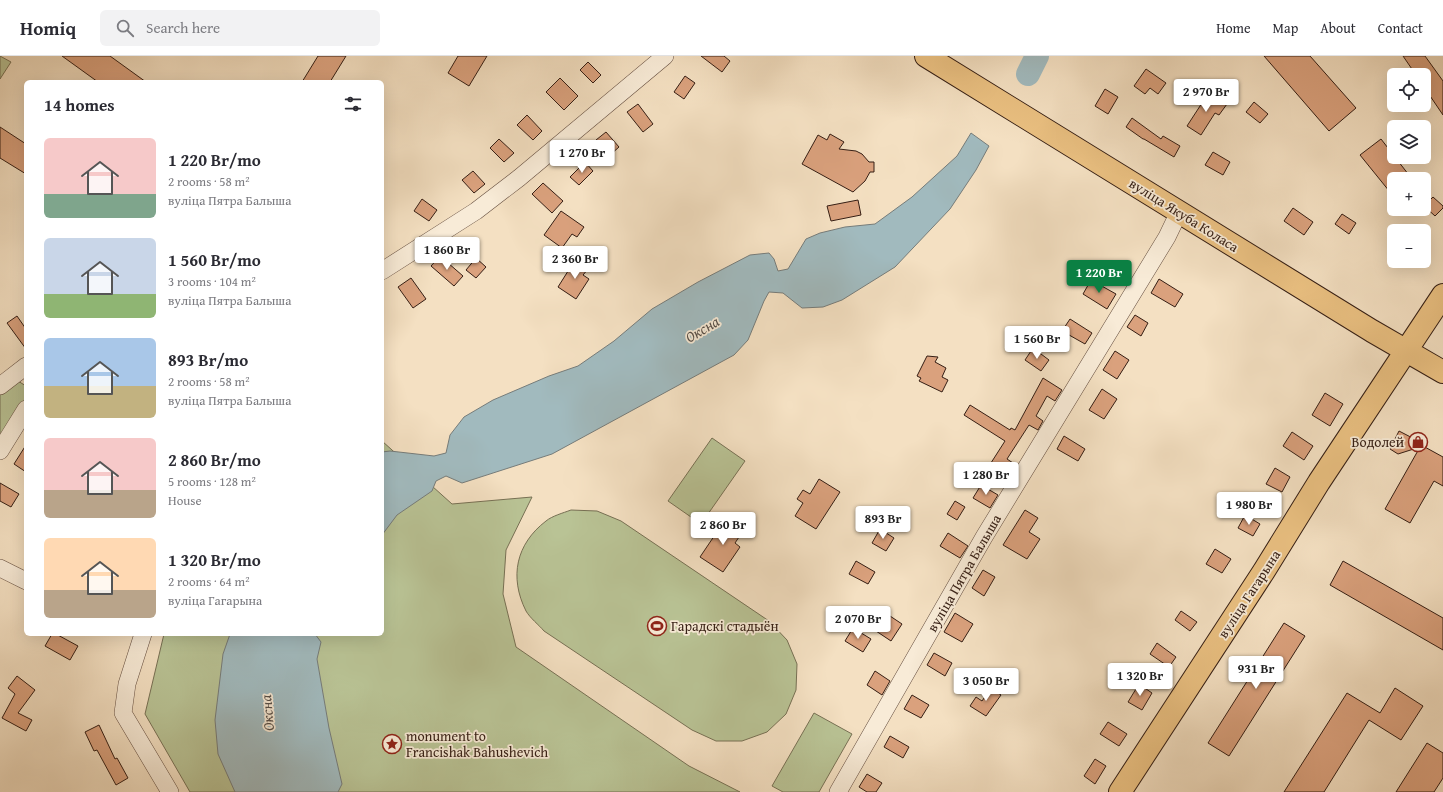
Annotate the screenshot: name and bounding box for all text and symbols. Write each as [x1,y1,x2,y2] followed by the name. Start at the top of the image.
[100,10,380,46] search box
[20,14,76,42] text: Homiq
[114,17,136,39] icon: search
[146,17,220,38] text: Search here
[1216,18,1251,38] text: Home
[1273,18,1298,38] text: Map
[1320,18,1356,38] text: About
[1378,18,1423,38] text: Contact
[1387,68,1431,268] map controls
[1387,68,1431,112] button: locate
[1165,79,1247,113] pin: 2 970 Br
[1183,82,1229,101] text: 2 970 Br
[44,92,115,117] text: 14 homes
[342,93,364,115] icon: filters
[1387,120,1431,164] button: layers
[541,140,623,174] pin: 1 270 Br
[559,143,605,162] text: 1 270 Br
[168,147,261,172] text: 1 220 Br/mo
[76,154,124,202] icon: home
[168,172,250,191] text: 2 rooms · 58 m²
[1387,172,1431,216] button: +
[1125,173,1243,257] street label: вуліца Якуба Коласа
[168,191,291,210] text: вуліца Пятра Балыша
[1387,224,1431,268] button: −
[406,237,488,271] pin: 1 860 Br
[424,240,470,259] text: 1 860 Br
[534,246,616,280] pin: 2 360 Br
[168,247,261,272] text: 1 560 Br/mo
[552,249,598,268] text: 2 360 Br
[76,254,124,302] icon: home
[1058,260,1140,294] pin: 1 220 Br
[1076,263,1122,282] text: 1 220 Br
[168,272,256,291] text: 3 rooms · 104 m²
[168,291,291,310] text: вуліца Пятра Балыша
[681,311,723,347] water label: Оксна
[996,326,1078,360] pin: 1 560 Br
[1014,329,1060,348] text: 1 560 Br
[168,347,248,372] text: 893 Br/mo
[76,354,124,402] icon: home
[168,372,250,391] text: 2 rooms · 58 m²
[168,391,291,410] text: вуліца Пятра Балыша
[1407,431,1429,453] shop icon: Водолей
[1352,432,1404,452] place label: Водолей
[168,447,261,472] text: 2 860 Br/mo
[76,454,124,502] icon: home
[945,462,1027,496] pin: 1 280 Br
[963,465,1009,484] text: 1 280 Br
[168,472,256,491] text: 5 rooms · 128 m²
[168,491,202,510] text: House
[1208,492,1290,526] pin: 1 980 Br
[1226,495,1272,514] text: 1 980 Br
[850,506,916,540] pin: 893 Br
[864,509,902,528] text: 893 Br
[922,510,1006,636] street label: вуліца Пятра Балыша
[682,512,764,546] pin: 2 860 Br
[700,515,746,534] text: 2 860 Br
[1213,546,1285,642] street label: вуліца Гагарына
[168,547,261,572] text: 1 320 Br/mo
[76,554,124,602] icon: home
[168,572,250,591] text: 2 rooms · 64 m²
[168,591,262,610] text: вуліца Гагарына
[817,606,899,640] pin: 2 070 Br
[835,609,881,628] text: 2 070 Br
[646,615,668,637] sports icon: Гарадскі стадыён
[671,616,779,636] place label: Гарадскі стадыён
[1223,656,1289,690] pin: 931 Br
[1237,659,1275,678] text: 931 Br
[1099,663,1181,697] pin: 1 320 Br
[1117,666,1163,685] text: 1 320 Br
[945,668,1027,702] pin: 3 050 Br
[963,671,1009,690] text: 3 050 Br
[255,694,279,732] water label: Оксна
[406,726,548,762] place label: monument to Francishak Bahushevich
[381,733,403,755] place icon: monument to Francishak Bahushevich

